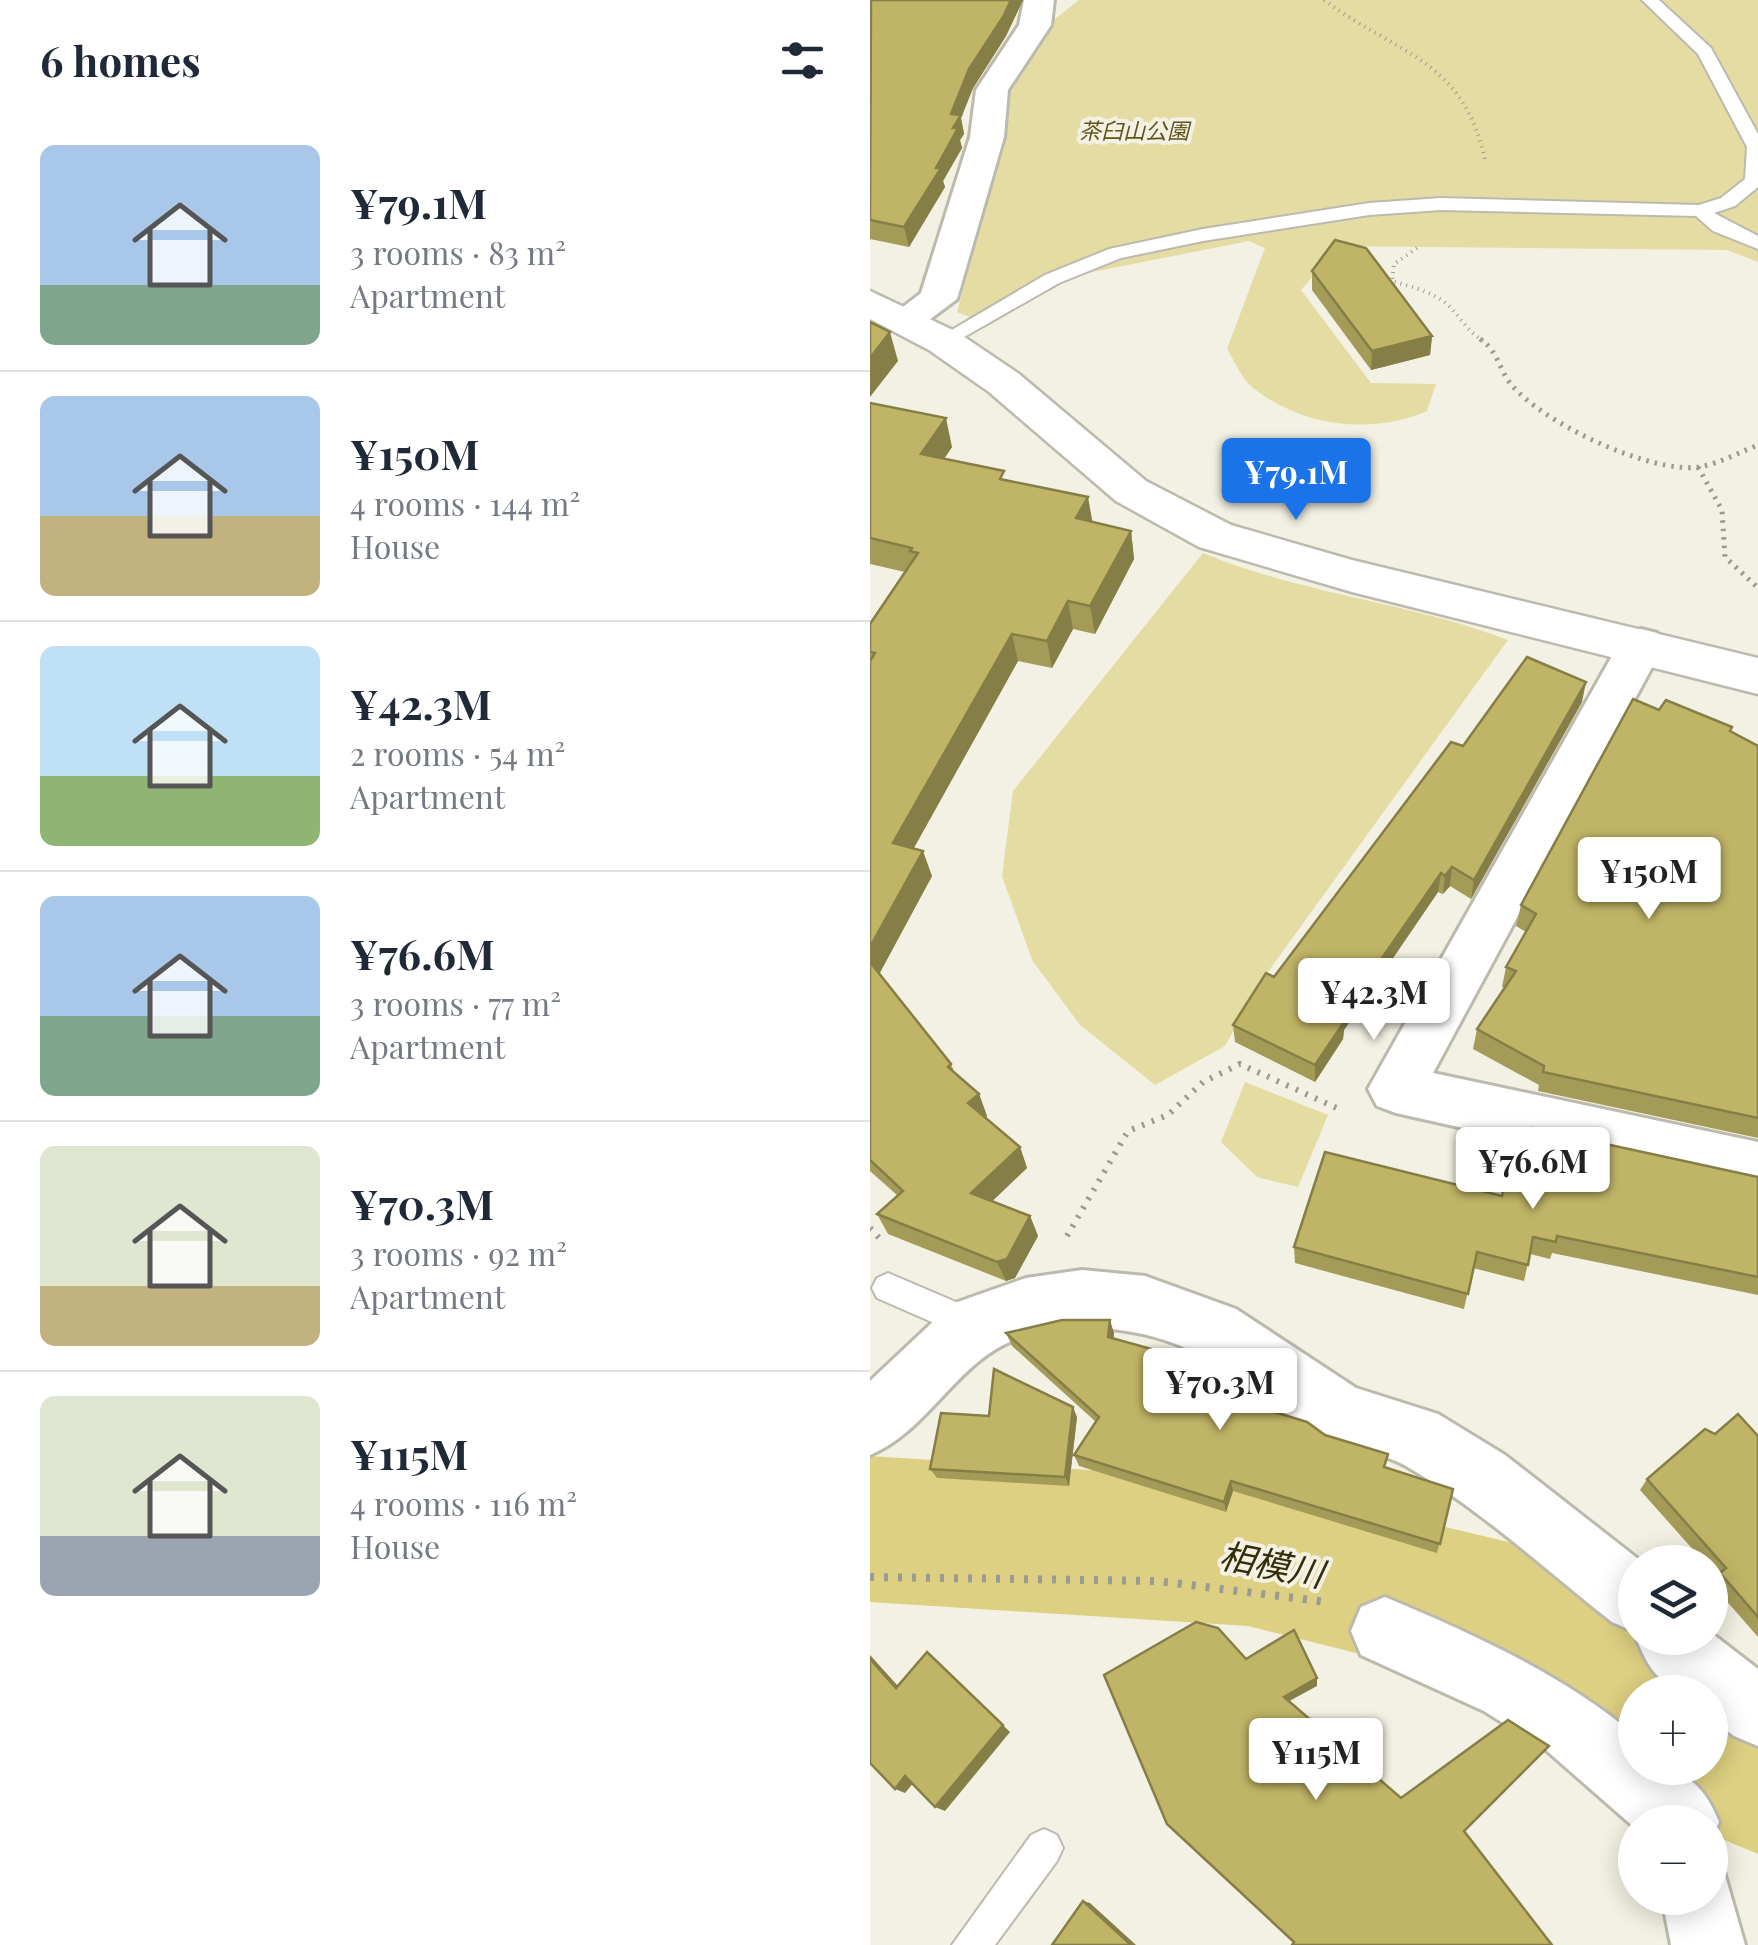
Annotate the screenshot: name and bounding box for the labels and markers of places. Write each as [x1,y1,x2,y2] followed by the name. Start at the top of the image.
[1215,438,1377,523] pin: ¥79.1M
[1579,837,1719,922] pin: ¥150M
[1293,958,1455,1043] pin: ¥42.3M
[1452,1127,1614,1212] pin: ¥76.6M
[1139,1348,1301,1433] pin: ¥70.3M
[1246,1718,1386,1803] pin: ¥115M

